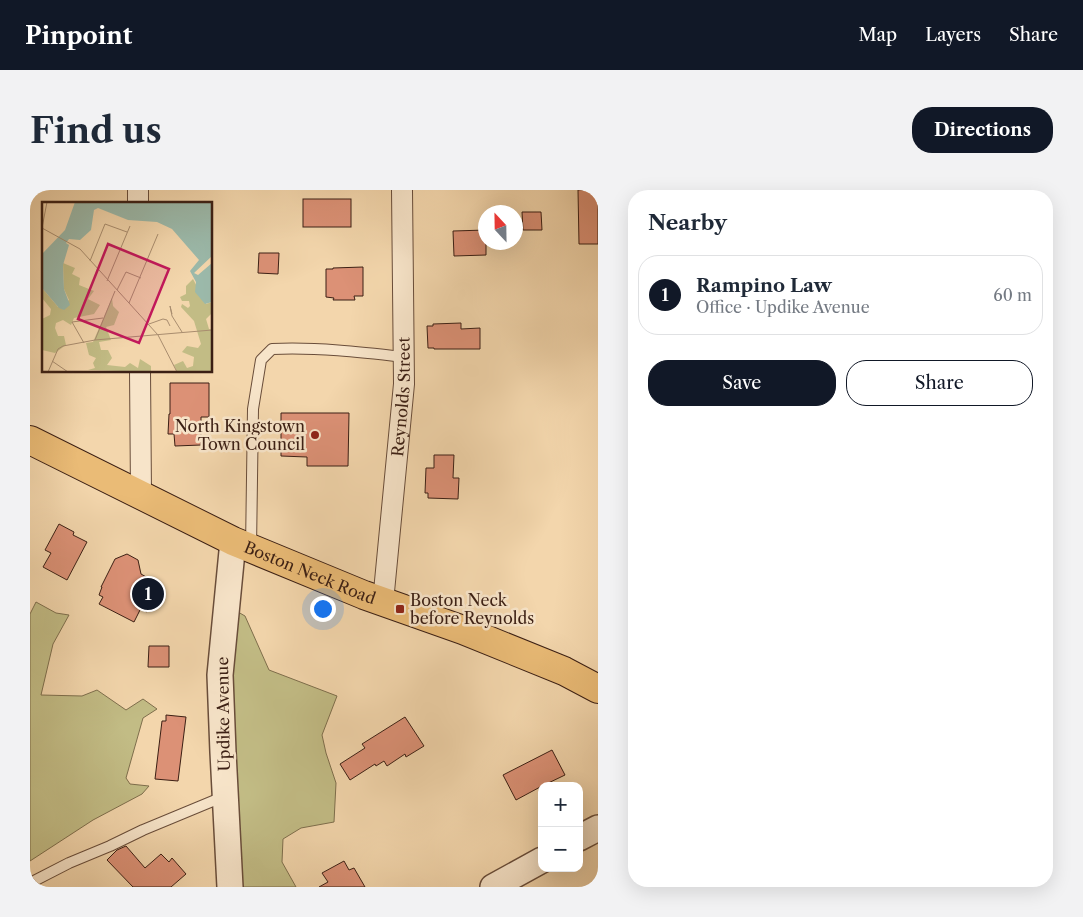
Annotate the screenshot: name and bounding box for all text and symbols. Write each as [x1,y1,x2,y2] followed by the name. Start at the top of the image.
[25,21,132,50] text: Pinpoint
[859,24,897,46] text: Map
[925,24,981,46] text: Layers
[1009,24,1058,46] text: Share
[912,107,1053,153] button: Directions
[30,109,162,152] text: Find us
[42,202,212,372] inset map
[478,205,523,250] north arrow
[648,210,727,235] text: Nearby
[696,274,832,297] text: Rampino Law
[661,285,669,305] text: 1
[993,285,1032,305] text: 60 m
[696,297,870,317] text: Office · Updike Avenue
[387,336,414,458] street label: Reynolds Street
[648,360,836,406] button: Save
[846,360,1033,406] button: Share
[175,416,305,454] place label: North Kingstown Town Council
[309,429,321,441] marker: North Kingstown Town Council
[241,537,379,608] street label: Boston Neck Road
[132,575,164,613] pin: 1
[410,590,534,628] place label: Boston Neck before Reynolds
[310,596,336,622] your location
[394,603,406,615] marker: Boston Neck before Reynolds
[212,657,234,771] street label: Updike Avenue
[538,782,583,872] map controls
[538,782,583,827] button: +
[538,827,583,872] button: −

